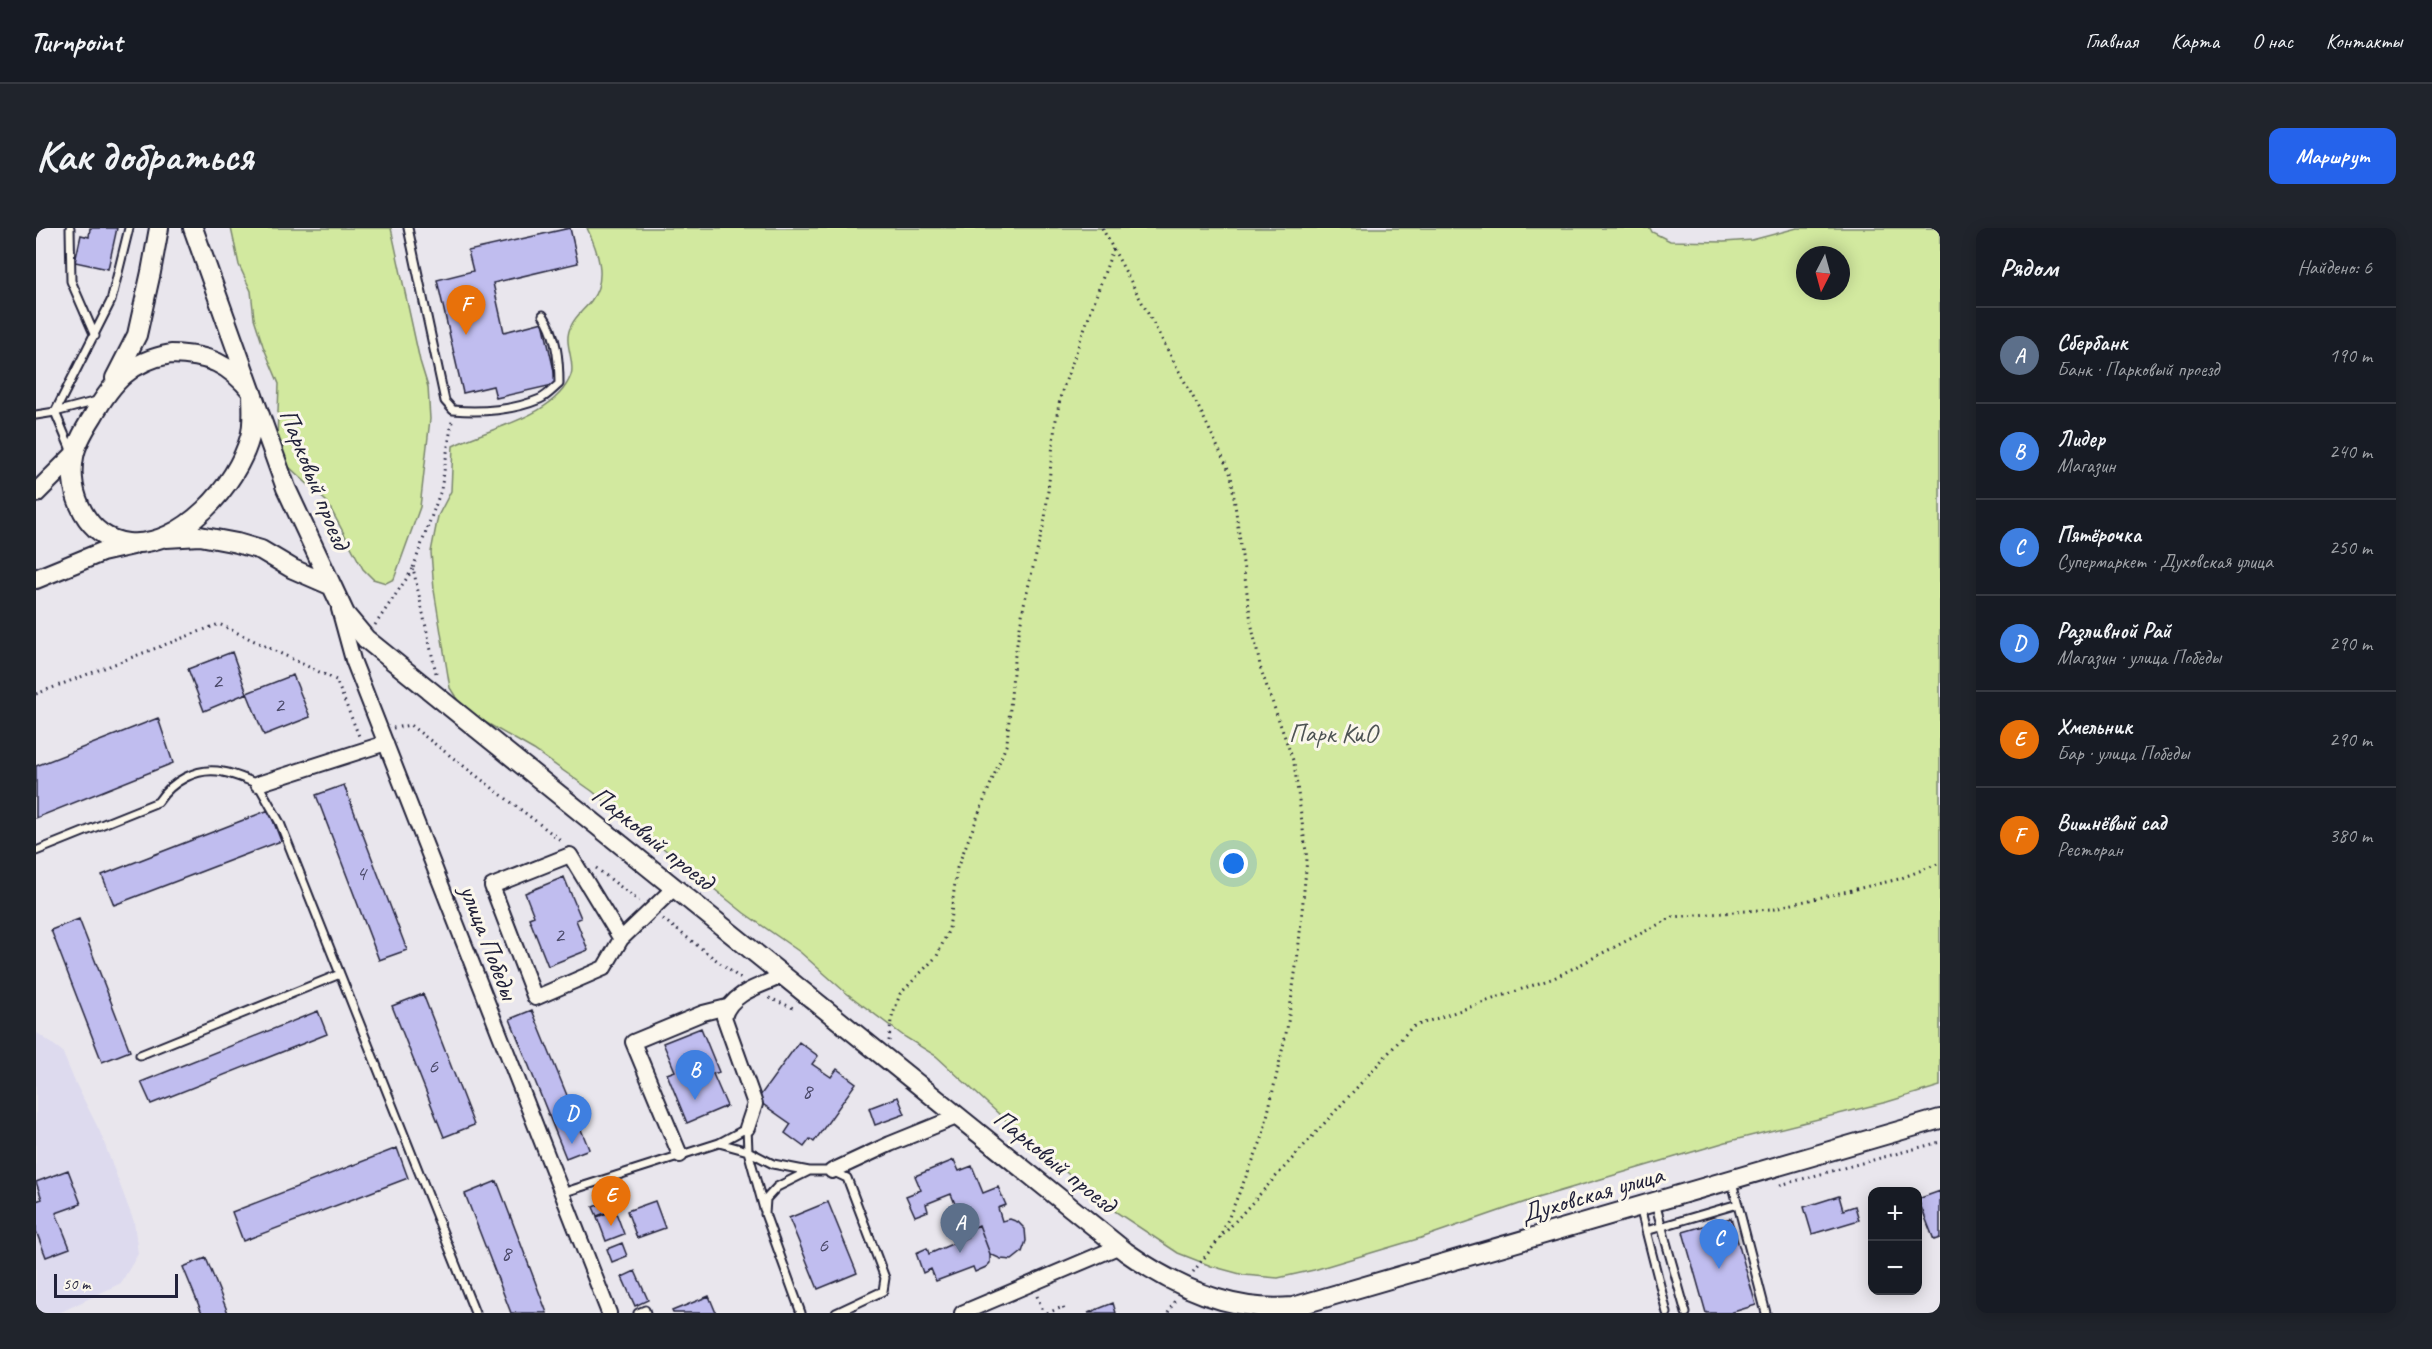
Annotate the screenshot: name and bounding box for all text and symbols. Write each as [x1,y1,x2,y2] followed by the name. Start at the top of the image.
[30,24,122,59] text: Turnpoint
[2085,28,2138,54] text: Главная
[2171,28,2219,54] text: Карта
[2252,28,2293,54] text: О нас
[2326,28,2402,54] text: Контакты
[2269,128,2396,184] button: Маршрут
[36,130,253,183] text: Как добраться
[1796,246,1850,300] north arrow
[2000,251,2058,284] text: Рядом
[2297,255,2372,280] text: Найдено: 6
[446,285,486,335] pin: F
[2057,329,2127,357] text: Сбербанк
[2014,343,2025,368] text: A
[2329,343,2372,368] text: 190 m
[2057,357,2219,382] text: Банк · Парковый проезд
[272,404,359,557] street label: Парковый проезд
[2057,425,2105,453] text: Лидер
[2014,439,2025,464] text: B
[2329,439,2372,464] text: 240 m
[2057,453,2115,478] text: Магазин
[2057,521,2141,549] text: Пятёрочка
[2015,535,2024,560] text: C
[2329,535,2372,560] text: 250 m
[2057,549,2273,574] text: Супермаркет · Духовская улица
[2057,617,2171,645] text: Разливной Рай
[2014,631,2025,656] text: D
[2329,631,2372,656] text: 290 m
[2057,645,2221,670] text: Магазин · улица Победы
[212,667,224,695] house number: 2
[274,691,286,719] house number: 2
[2057,713,2132,741] text: Хмельник
[1289,717,1380,750] park label: Парк КиО
[2014,727,2025,752] text: E
[2329,727,2372,752] text: 290 m
[2057,741,2189,766] text: Бар · улица Победы
[585,778,723,899] street label: Парковый проезд
[2057,809,2166,837] text: Вишнёвый сад
[2015,823,2024,848] text: F
[2329,823,2372,848] text: 380 m
[2057,837,2123,862] text: Ресторан
[1219,849,1248,878] your location
[356,859,368,887] house number: 4
[451,878,527,1006] street label: улица Победы
[554,921,566,949] house number: 2
[676,1050,714,1100] pin: B
[428,1052,439,1080] house number: 6
[802,1077,814,1105] house number: 8
[552,1094,592,1144] pin: D
[987,1101,1125,1222] street label: Парковый проезд
[1517,1157,1669,1230] street label: Духовская улица
[592,1176,630,1226] pin: E
[1868,1187,1922,1295] map controls
[1868,1187,1922,1241] button: +
[940,1204,980,1253] pin: A
[1700,1220,1738,1269] pin: C
[818,1231,829,1259] house number: 6
[501,1239,513,1267] house number: 8
[1868,1241,1922,1295] button: −
[54,1271,178,1298] scale bar
[63,1274,90,1294] text: 50 m

